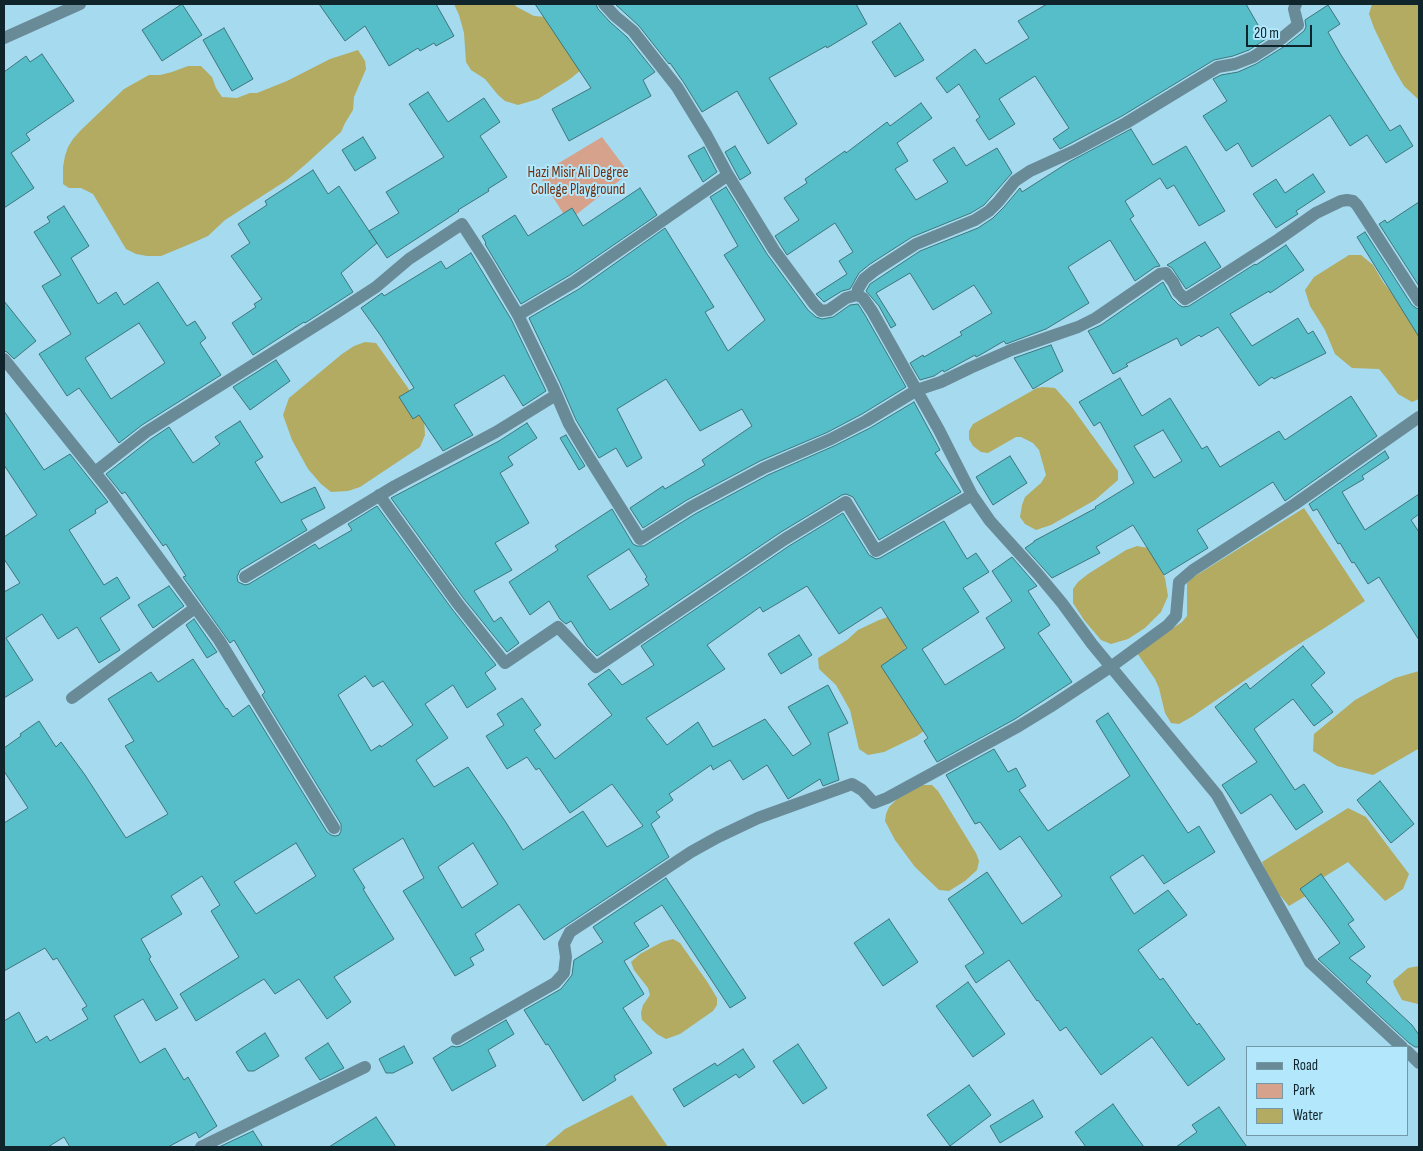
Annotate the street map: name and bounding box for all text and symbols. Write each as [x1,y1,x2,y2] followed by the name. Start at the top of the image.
[1248,15,1314,47] scale bar
[1254,24,1279,43] text: 20 m
[528,164,628,199] park label: Hazi Misir Ali Degree College Playground
[1246,1046,1408,1136] legend
[1293,1056,1318,1075] text: Road
[1293,1081,1315,1100] text: Park
[1293,1106,1323,1125] text: Water

